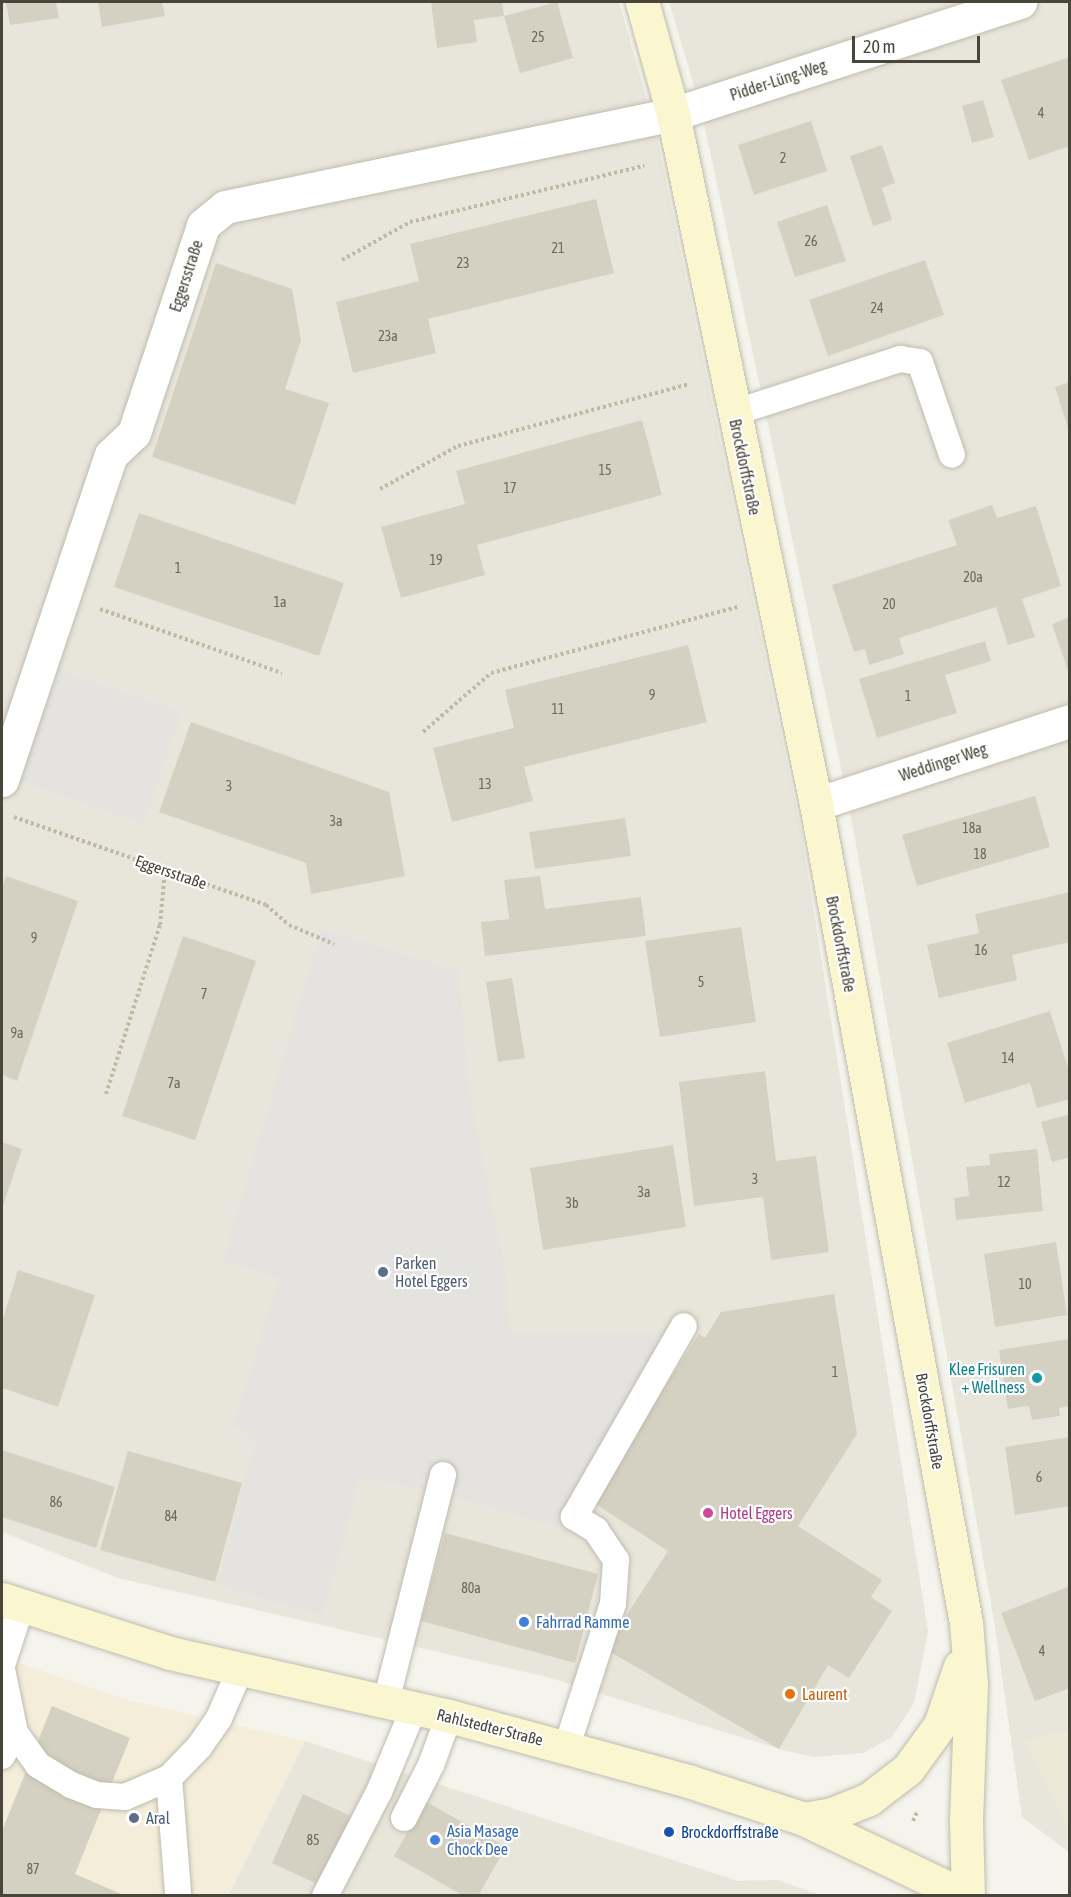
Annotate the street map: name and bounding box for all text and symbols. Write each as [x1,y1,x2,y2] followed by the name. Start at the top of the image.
[855,24,982,62] scale bar
[531,29,545,45] house number: 25
[863,36,895,57] text: 20 m
[727,55,829,105] street label: Pidder-Lüng-Weg
[1038,105,1044,121] house number: 4
[780,150,786,166] house number: 2
[804,233,818,249] house number: 26
[165,238,207,314] street label: Eggersstraße
[551,240,565,256] house number: 21
[456,255,470,271] house number: 23
[870,300,884,316] house number: 24
[378,328,398,344] house number: 23a
[725,417,765,517] street label: Brockdorffstraße
[598,462,612,478] house number: 15
[503,480,517,496] house number: 17
[429,552,443,568] house number: 19
[175,560,181,576] house number: 1
[963,569,983,585] house number: 20a
[273,594,287,610] house number: 1a
[882,596,896,612] house number: 20
[649,687,655,703] house number: 9
[905,688,911,704] house number: 1
[551,701,565,717] house number: 11
[897,739,989,785] street label: Weddinger Weg
[478,776,492,792] house number: 13
[226,778,232,794] house number: 3
[329,813,343,829] house number: 3a
[962,820,982,836] house number: 18a
[973,846,987,862] house number: 18
[133,851,209,893] street label: Eggersstraße
[822,894,860,994] street label: Brockdorffstraße
[31,930,37,946] house number: 9
[974,942,988,958] house number: 16
[698,974,704,990] house number: 5
[201,986,207,1002] house number: 7
[10,1025,24,1041] house number: 9a
[1001,1050,1015,1066] house number: 14
[167,1075,181,1091] house number: 7a
[752,1171,758,1187] house number: 3
[997,1174,1011,1190] house number: 12
[637,1184,651,1200] house number: 3a
[565,1195,579,1211] house number: 3b
[395,1253,468,1291] place label: Parken Hotel Eggers
[376,1265,390,1279] marker: Parken Hotel Eggers
[1018,1276,1032,1292] house number: 10
[949,1359,1025,1397] place label: Klee Frisuren + Wellness
[832,1364,838,1380] house number: 1
[912,1371,948,1471] street label: Brockdorffstraße
[1030,1371,1044,1385] marker: Klee Frisuren + Wellness
[1036,1469,1042,1485] house number: 6
[49,1494,63,1510] house number: 86
[720,1503,793,1523] place label: Hotel Eggers
[701,1506,715,1520] marker: Hotel Eggers
[164,1508,178,1524] house number: 84
[461,1580,481,1596] house number: 80a
[536,1612,629,1632] place label: Fahrrad Ramme
[517,1615,531,1629] marker: Fahrrad Ramme
[1039,1643,1045,1659] house number: 4
[802,1684,848,1704] place label: Laurent
[783,1687,797,1701] marker: Laurent
[435,1705,545,1749] street label: Rahlstedter Straße
[146,1808,170,1828] place label: Aral
[127,1811,141,1825] marker: Aral
[447,1821,519,1859] place label: Asia Masage Chock Dee
[681,1822,779,1842] place label: Brockdorffstraße
[662,1825,676,1839] marker: Brockdorffstraße
[306,1832,320,1848] house number: 85
[428,1833,442,1847] marker: Asia Masage Chock Dee
[26,1861,40,1877] house number: 87

